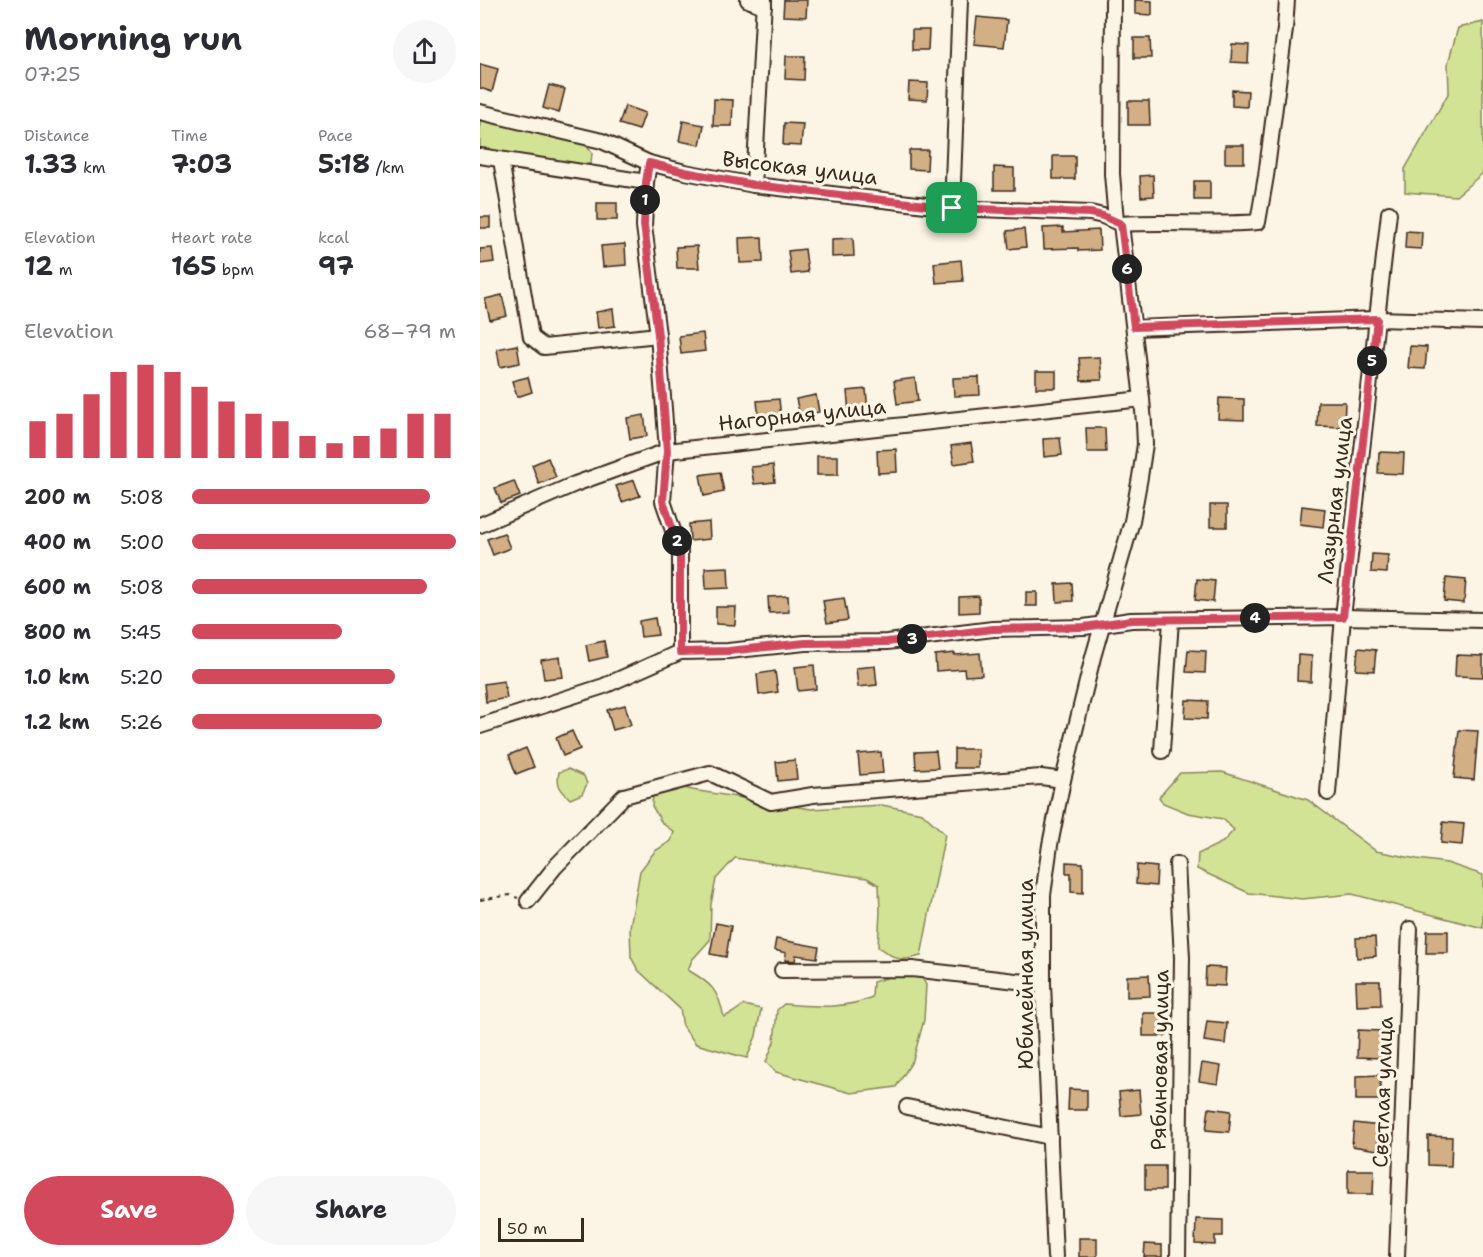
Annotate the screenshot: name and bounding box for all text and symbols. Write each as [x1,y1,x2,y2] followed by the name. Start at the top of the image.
[24,16,242,61] text: Morning run
[393,20,456,83] button: share
[24,61,81,87] text: 07:25
[24,125,90,146] text: Distance
[171,125,208,146] text: Time
[318,125,353,146] text: Pace
[721,145,879,191] street label: Высокая улица
[24,146,78,181] text: 1.33
[171,146,232,181] text: 7:03
[318,146,370,181] text: 5:18
[78,157,106,178] text: km
[370,157,404,178] text: /km
[926,182,977,233] pin
[630,185,660,215] pin: 1
[641,189,649,210] text: 1
[935,191,968,224] icon: arrive
[24,227,96,248] text: Elevation
[171,227,253,248] text: Heart rate
[318,227,349,248] text: kcal
[24,248,53,283] text: 12
[171,248,216,283] text: 165
[318,248,354,283] text: 97
[1112,254,1142,284] pin: 6
[1121,258,1133,279] text: 6
[53,259,72,280] text: m
[216,259,254,280] text: bpm
[24,318,114,344] text: Elevation
[363,318,456,344] text: 68–79 m
[1357,346,1387,376] pin: 5
[1367,350,1377,371] text: 5
[717,392,887,438] street label: Нагорная улица
[1311,415,1359,585] street label: Лазурная улица
[24,484,91,510] text: 200 m
[120,484,164,510] text: 5:08
[662,526,692,556] pin: 2
[24,529,91,555] text: 400 m
[120,529,164,555] text: 5:00
[671,530,683,551] text: 2
[24,574,91,600] text: 600 m
[120,574,164,600] text: 5:08
[1240,603,1270,633] pin: 4
[1249,607,1261,628] text: 4
[24,619,91,645] text: 800 m
[120,619,161,645] text: 5:45
[897,624,927,654] pin: 3
[906,628,918,649] text: 3
[24,664,89,690] text: 1.0 km
[120,664,163,690] text: 5:20
[24,709,90,735] text: 1.2 km
[120,709,163,735] text: 5:26
[1012,879,1040,1069] street label: Юбилейная улица
[1144,969,1176,1151] street label: Рябиновая улица
[1366,1016,1400,1168] street label: Светлая улица
[24,1176,234,1245] button: Save
[246,1176,456,1245] button: Share
[498,1215,584,1242] scale bar
[507,1218,547,1239] text: 50 m

